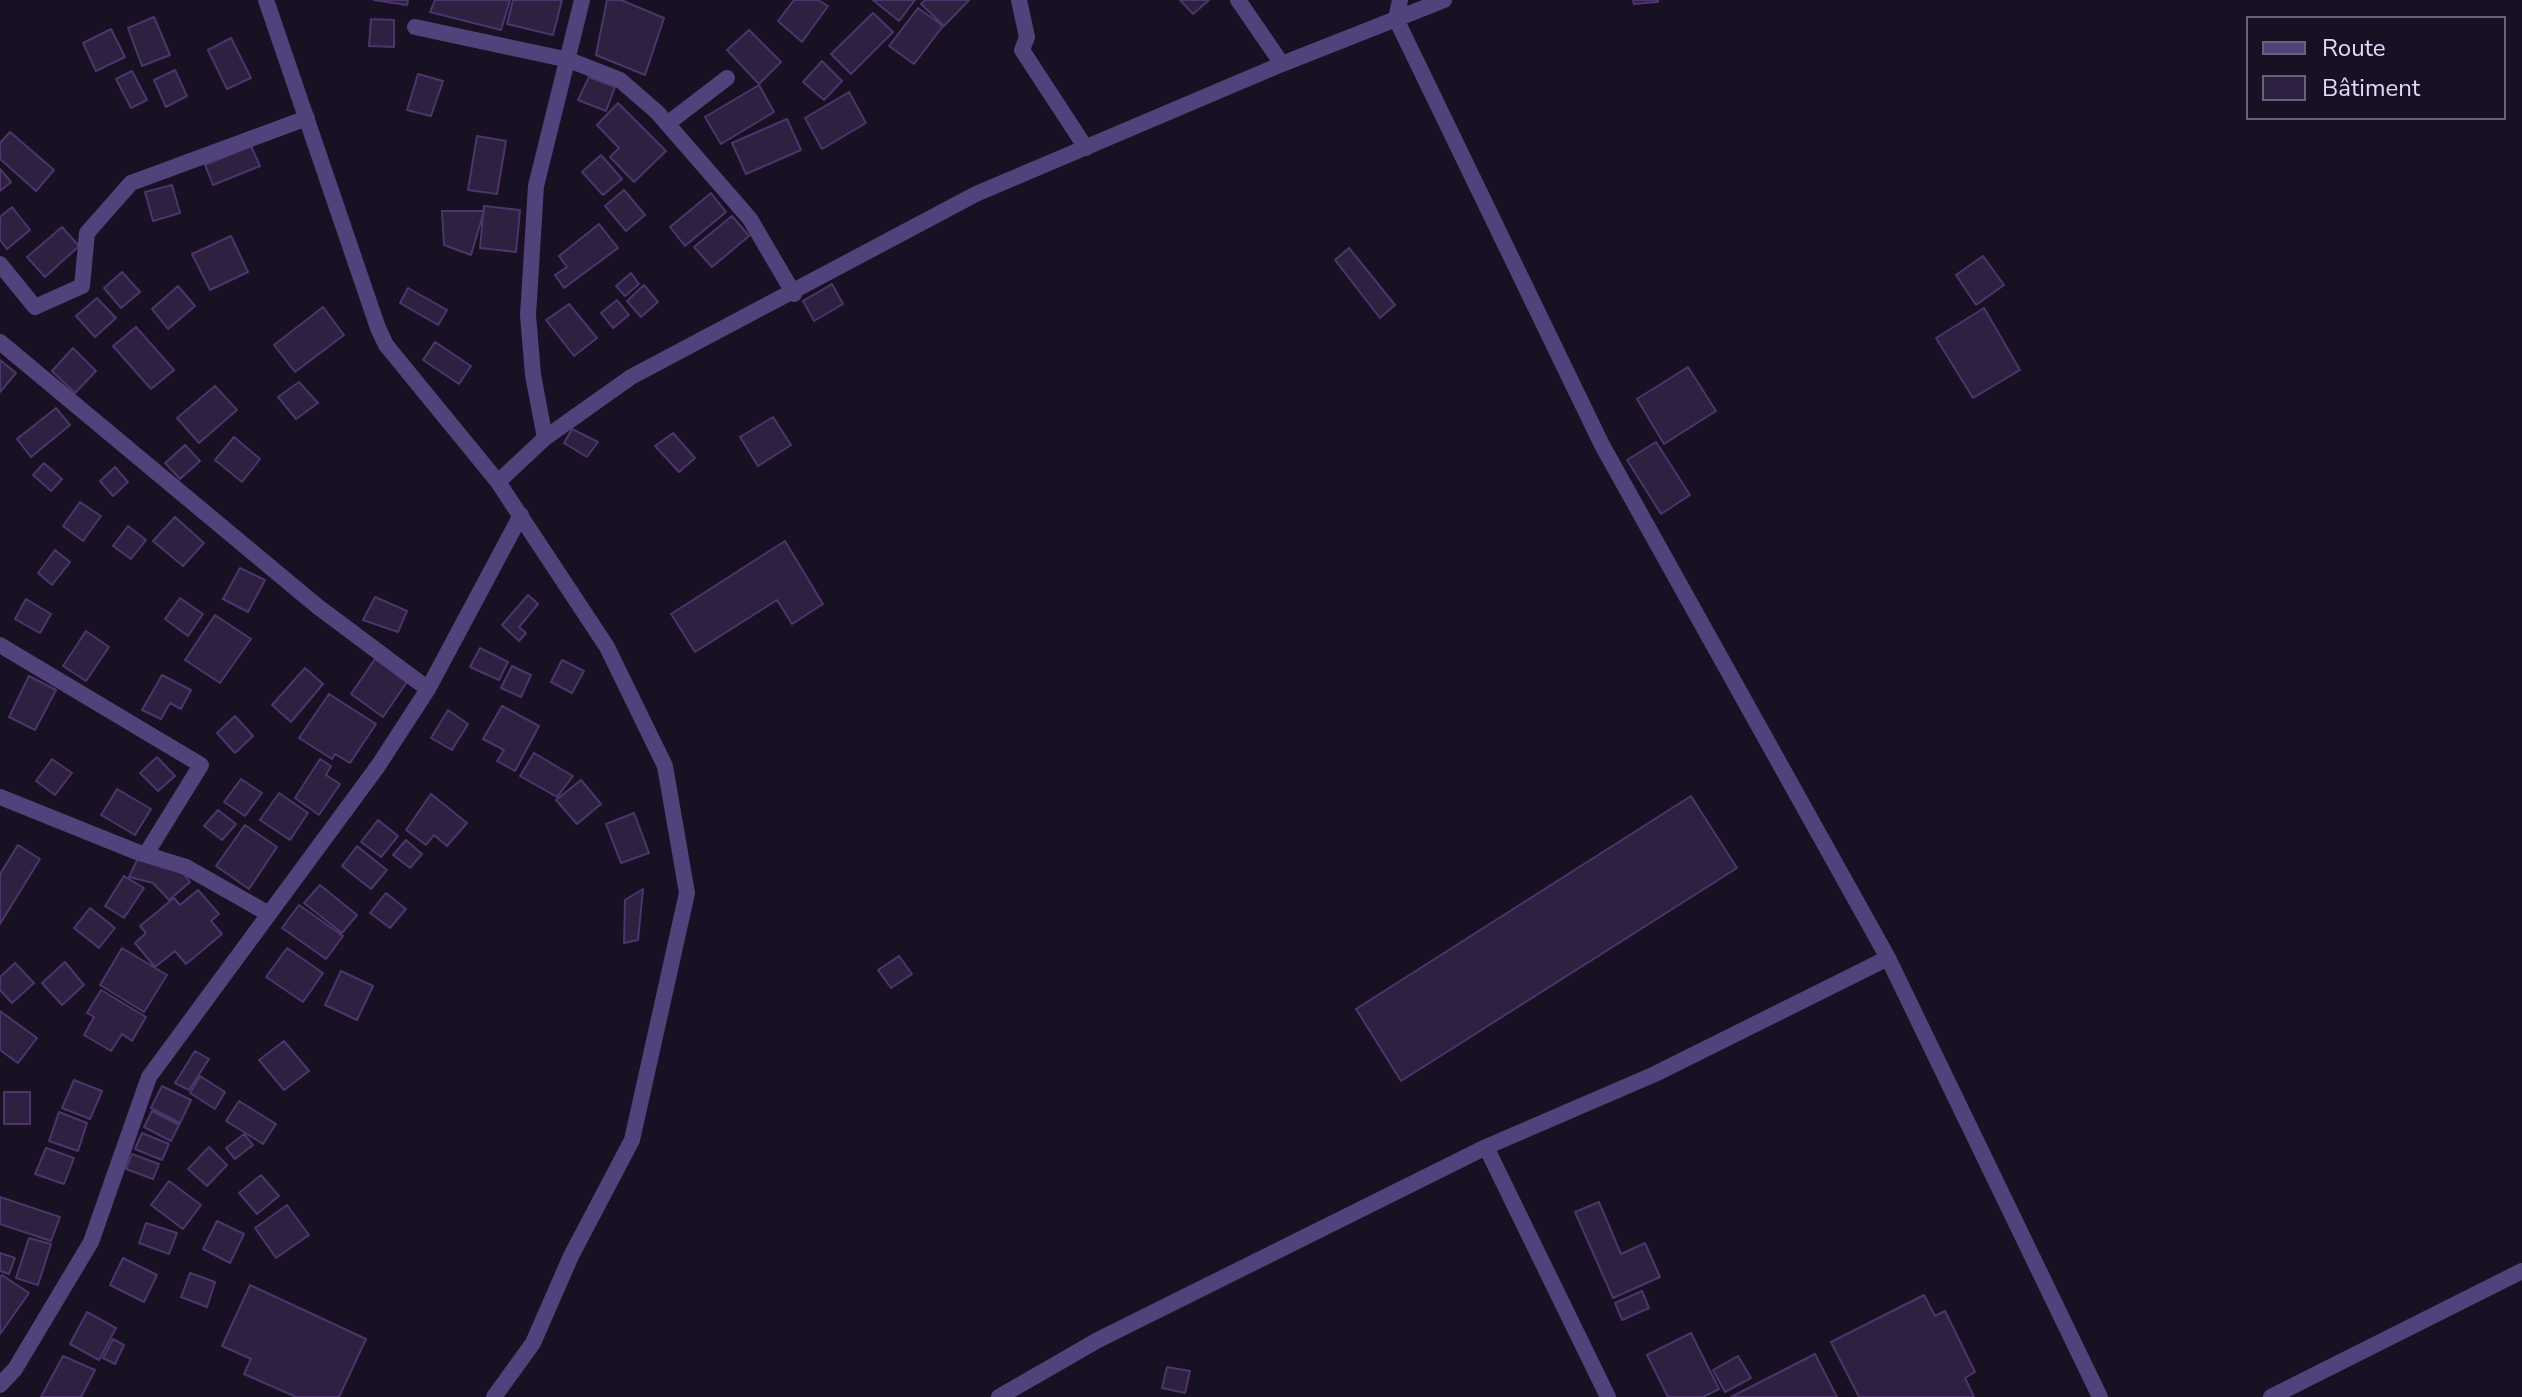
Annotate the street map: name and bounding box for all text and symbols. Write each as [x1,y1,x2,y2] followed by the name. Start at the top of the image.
[2246,16,2506,120] legend
[2322,32,2386,64] text: Route
[2322,72,2420,104] text: Bâtiment

